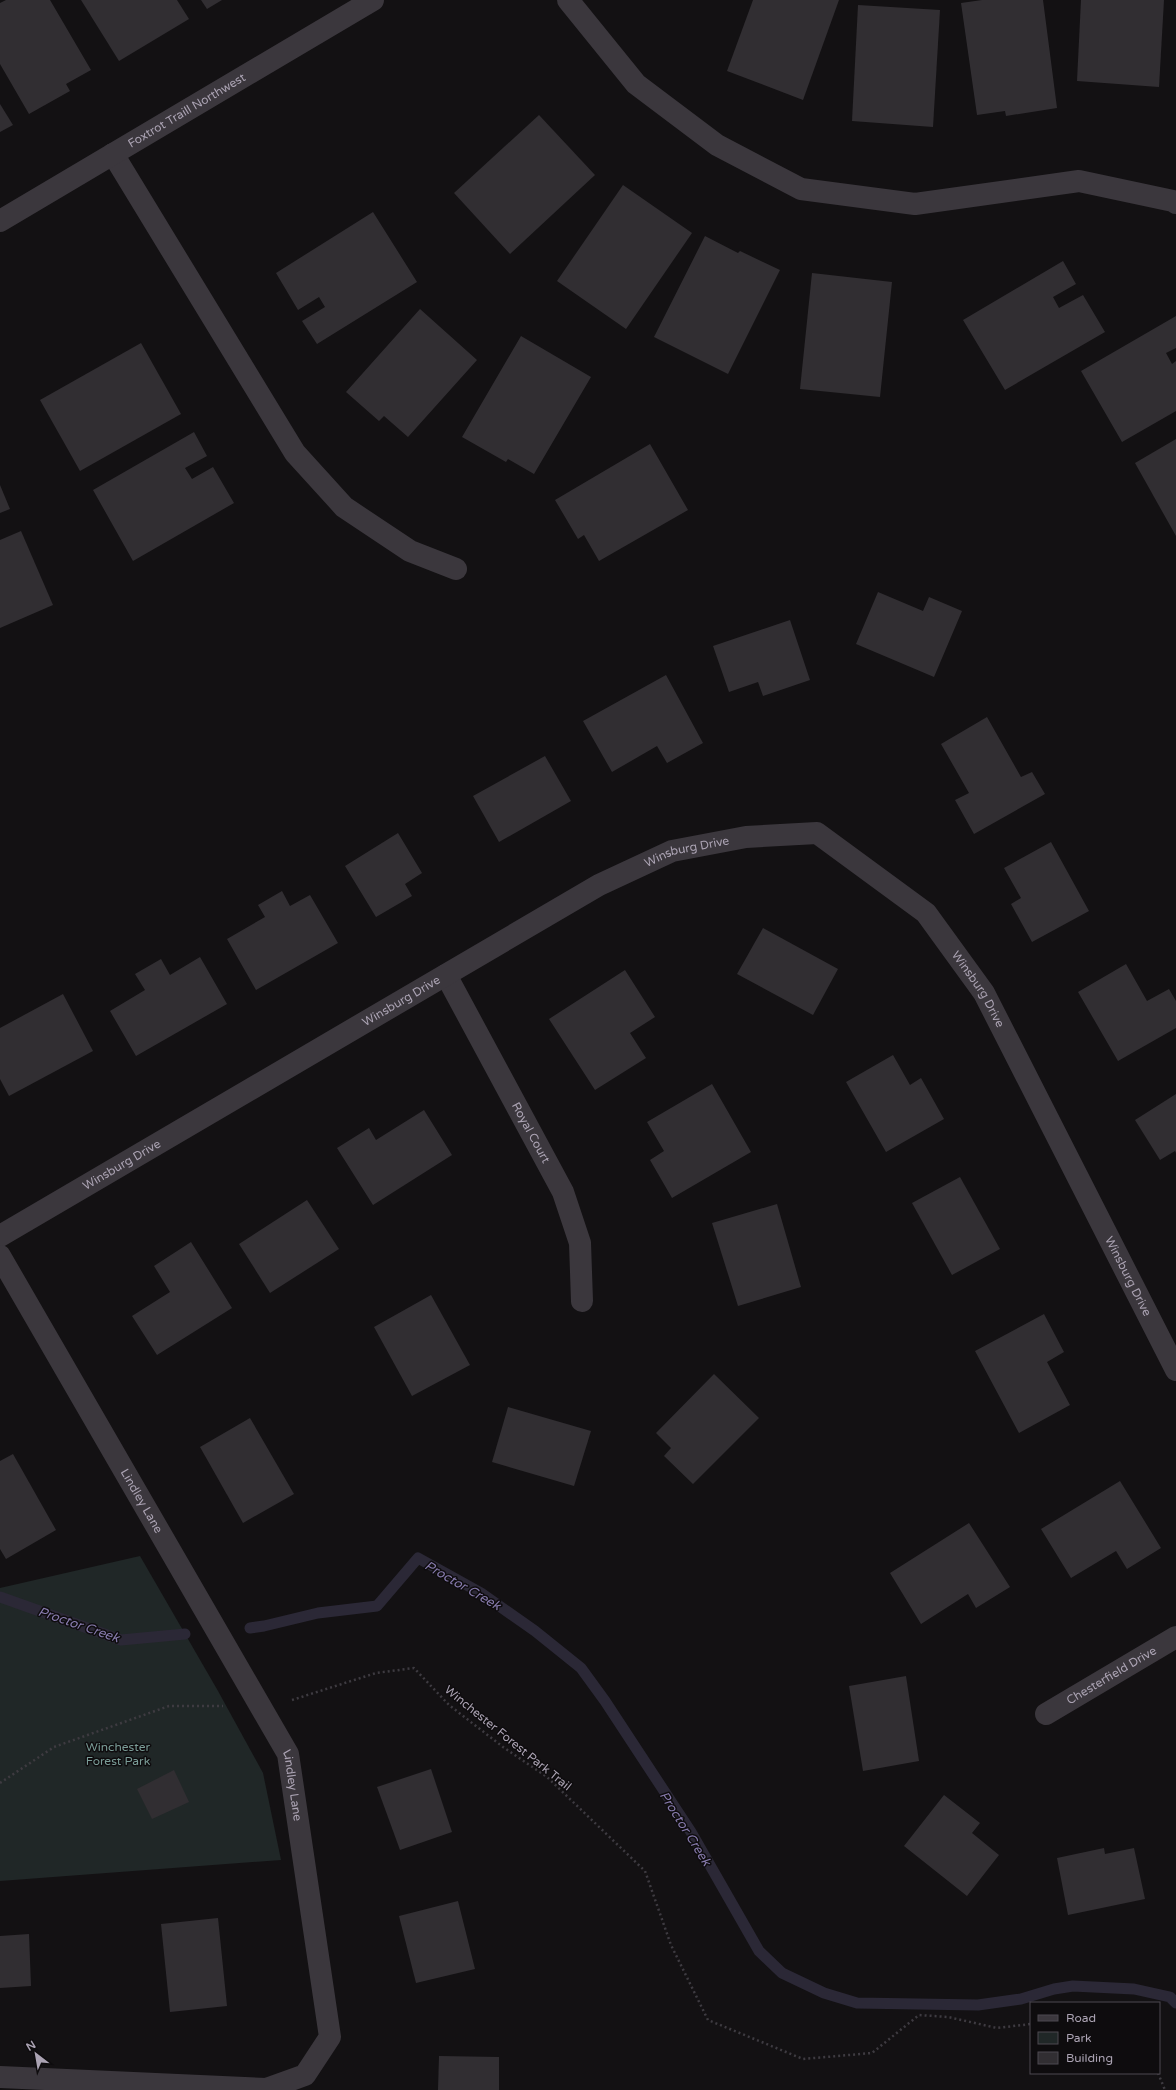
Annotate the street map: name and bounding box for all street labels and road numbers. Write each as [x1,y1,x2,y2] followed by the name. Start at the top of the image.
[125,70,248,151] street label: Foxtrot Traill Northwest
[642,833,731,870] street label: Winsburg Drive
[949,948,1007,1030] street label: Winsburg Drive
[360,973,443,1029] street label: Winsburg Drive
[509,1100,553,1166] street label: Royal Court
[80,1136,163,1193] street label: Winsburg Drive
[1102,1234,1154,1319] street label: Winsburg Drive
[118,1466,166,1536] street label: Lindley Lane
[1064,1643,1159,1707] street label: Chesterfield Drive
[442,1683,574,1793] street label: Winchester Forest Park Trail
[280,1747,305,1822] street label: Lindley Lane

